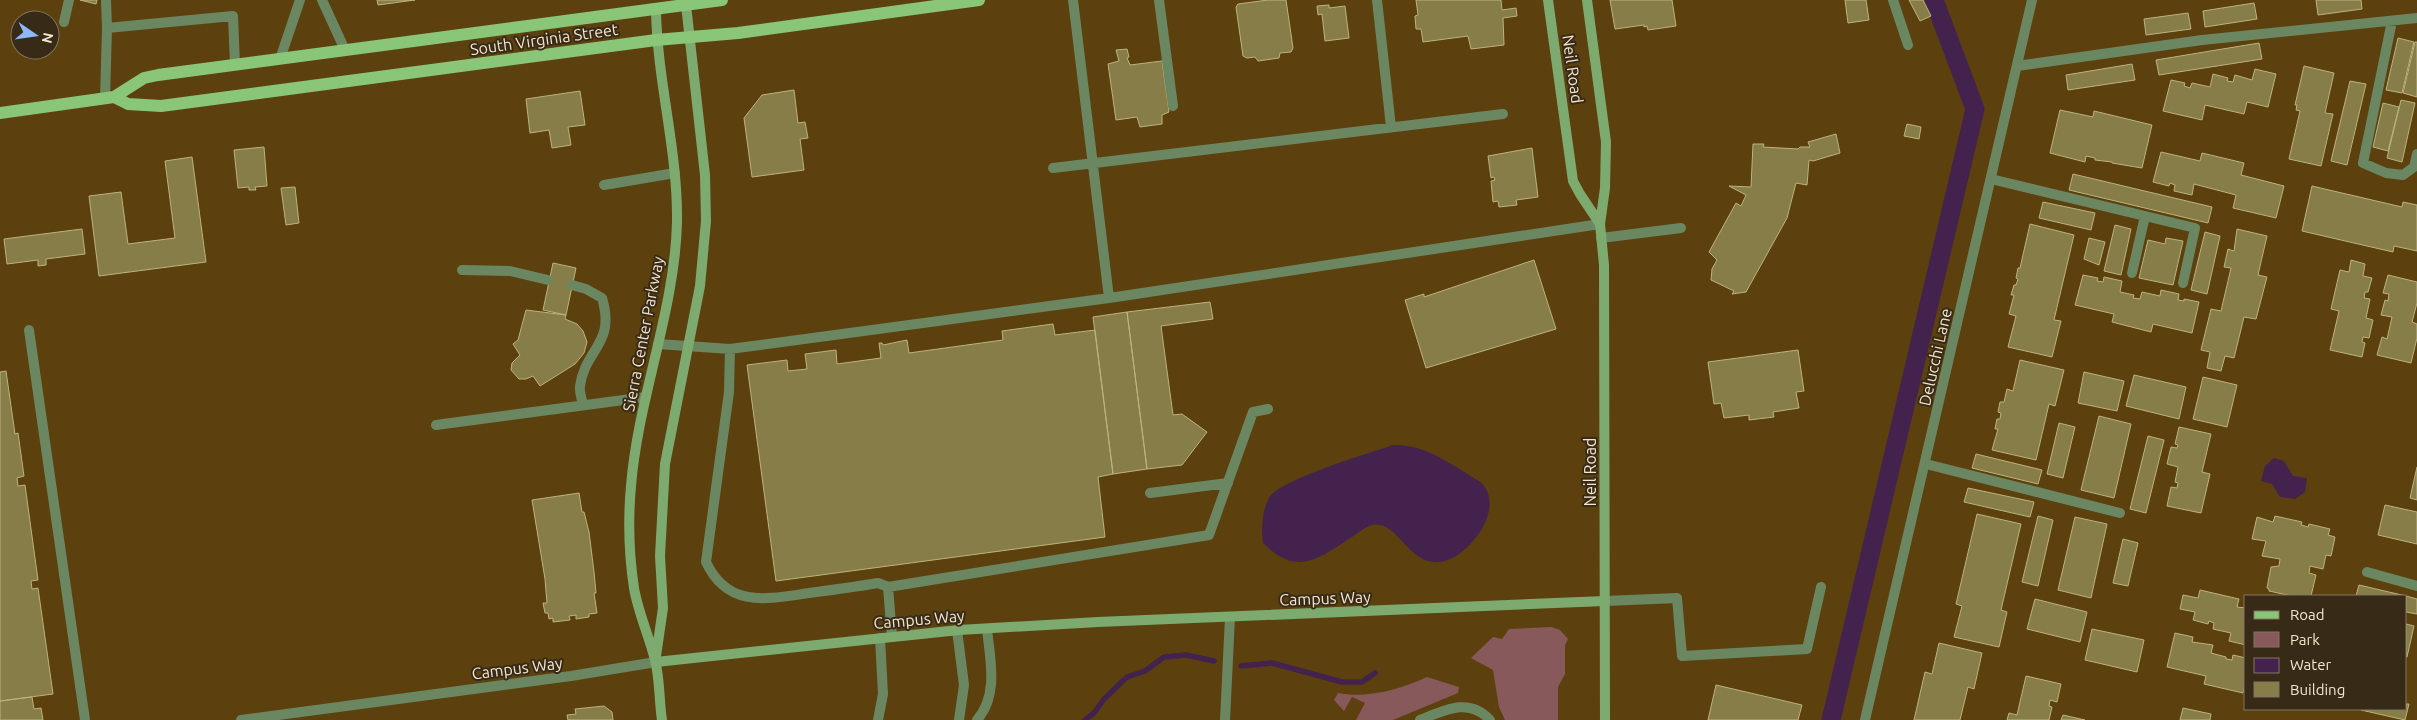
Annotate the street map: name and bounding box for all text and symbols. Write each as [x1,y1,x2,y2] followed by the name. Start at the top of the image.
[10,10,60,60] north arrow
[469,20,620,58] street label: South Virginia Street
[39,31,57,45] text: N
[1559,34,1587,104] street label: Neil Road
[619,255,667,413] street label: Sierra Center Parkway
[1915,307,1955,407] street label: Delucchi Lane
[1581,438,1599,506] street label: Neil Road
[1279,587,1371,609] street label: Campus Way
[2244,595,2407,710] legend
[873,606,966,632] street label: Campus Way
[2290,606,2325,623] text: Road
[2290,631,2320,648] text: Park
[471,653,564,683] street label: Campus Way
[2290,656,2331,673] text: Water
[2290,681,2345,698] text: Building

